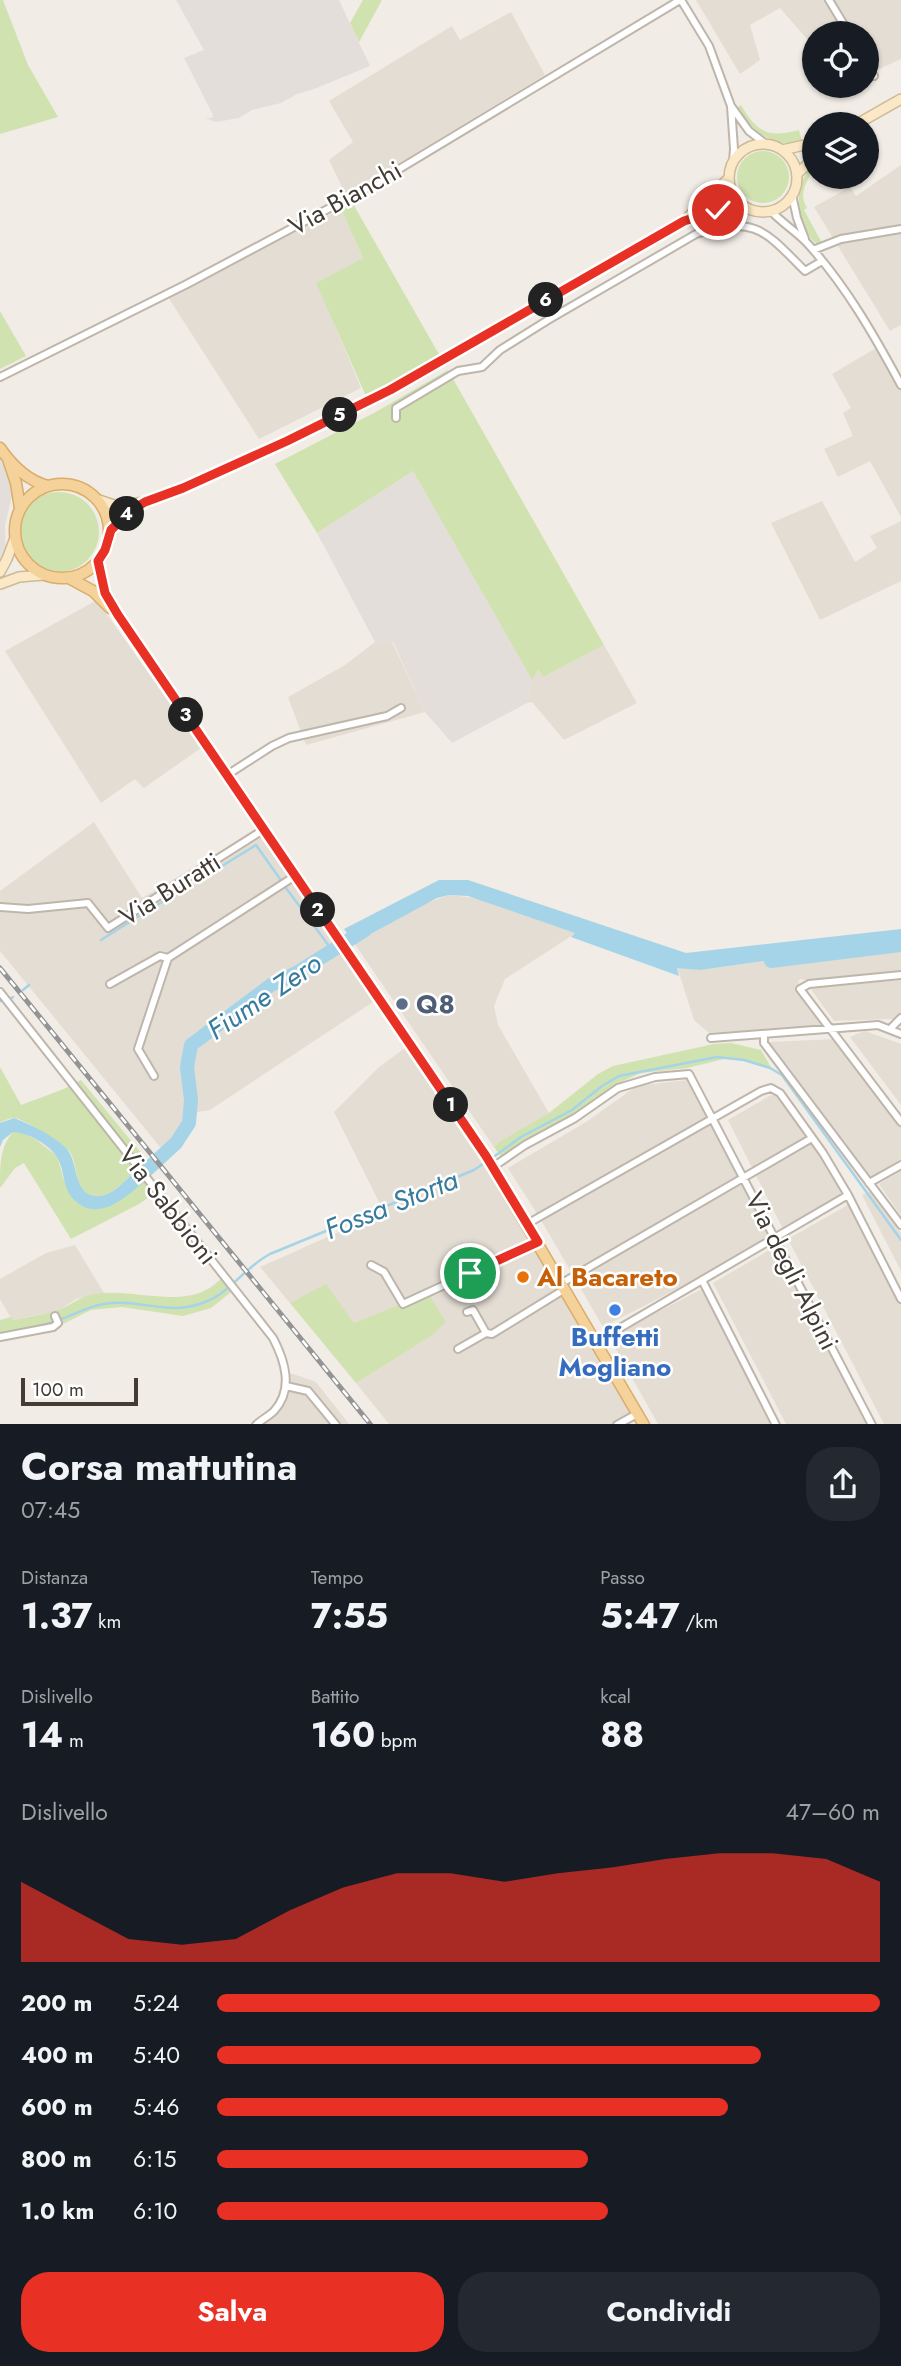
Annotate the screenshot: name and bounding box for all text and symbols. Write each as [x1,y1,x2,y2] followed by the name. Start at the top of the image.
[802,21,879,189] map controls
[802,21,879,98] button: locate
[802,112,879,189] button: layers
[281,151,409,245] street label: Via Bianchi
[688,180,748,240] pin
[699,191,737,229] icon: check
[528,282,564,318] pin: 6
[539,286,552,313] text: 6
[322,398,358,432] pin: 5
[333,401,346,428] text: 5
[110,496,144,532] pin: 4
[120,500,133,527] text: 4
[168,698,204,732] pin: 3
[180,701,191,728] text: 3
[112,843,228,935] street label: Via Buratti
[300,892,336,928] pin: 2
[311,896,324,923] text: 2
[199,943,330,1050] water label: Fiume Zero
[416,985,455,1023] place label: Q8
[394,996,410,1012] marker: Q8
[434,1088,468,1122] pin: 1
[446,1091,455,1118] text: 1
[109,1137,227,1273] street label: Via Sabbioni
[318,1159,465,1250] water label: Fossa Storta
[736,1185,848,1357] street label: Via degli Alpini
[440,1243,500,1303] pin
[451,1254,489,1292] icon: arrive
[536,1258,678,1296] place label: Al Bacareto
[515,1269,531,1285] marker: Al Bacareto
[607,1302,623,1318] marker: Buffetti Mogliano
[559,1318,671,1386] place label: Buffetti Mogliano
[21,1376,138,1407] scale bar
[32,1376,84,1403] text: 100 m
[21,1439,297,1494] text: Corsa mattutina
[806,1447,880,1521] button: share
[21,1493,80,1527] text: 07:45
[21,1564,88,1591] text: Distanza
[311,1564,363,1591] text: Tempo
[600,1564,645,1591] text: Passo
[21,1591,92,1641] text: 1.37
[311,1591,388,1641] text: 7:55
[600,1591,680,1641] text: 5:47
[92,1608,121,1635] text: km
[680,1608,718,1635] text: /km
[21,1683,93,1710] text: Dislivello
[311,1683,359,1710] text: Battito
[600,1683,631,1710] text: kcal
[21,1710,63,1760] text: 14
[311,1710,375,1760] text: 160
[600,1710,644,1760] text: 88
[63,1727,84,1754] text: m
[375,1727,417,1754] text: bpm
[21,1795,108,1829] text: Dislivello
[786,1795,880,1829] text: 47–60 m
[21,1986,92,2020] text: 200 m
[133,1986,179,2020] text: 5:24
[21,2038,93,2072] text: 400 m
[133,2038,180,2072] text: 5:40
[21,2090,93,2124] text: 600 m
[133,2090,180,2124] text: 5:46
[21,2142,92,2176] text: 800 m
[133,2142,176,2176] text: 6:15
[21,2194,94,2228] text: 1.0 km
[133,2194,177,2228] text: 6:10
[21,2272,444,2352] button: Salva
[458,2272,880,2352] button: Condividi

